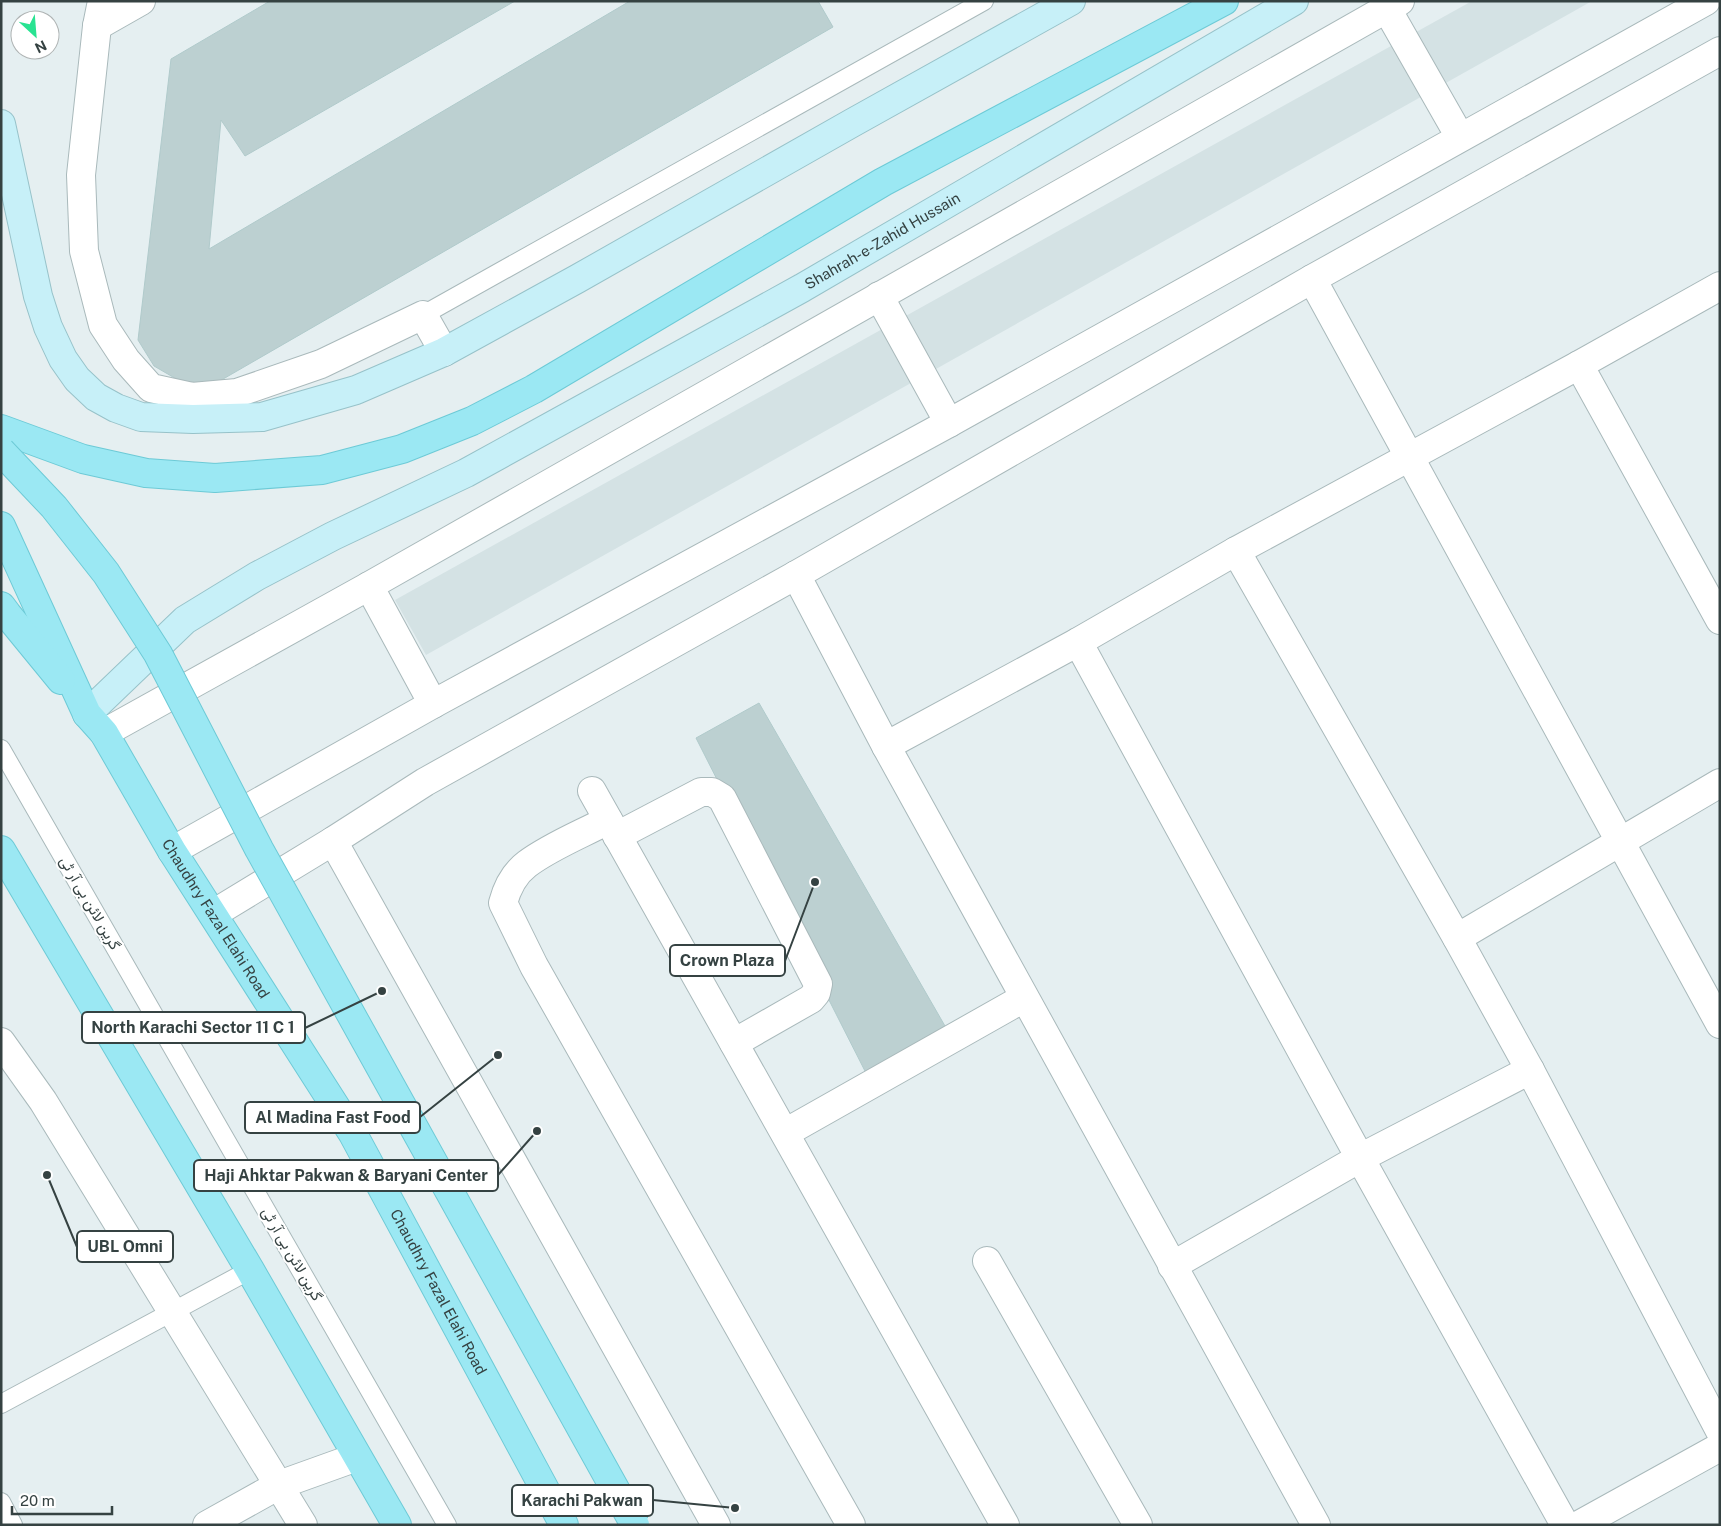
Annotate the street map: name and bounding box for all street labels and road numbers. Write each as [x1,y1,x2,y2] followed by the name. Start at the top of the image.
[802,189,963,293] street label: Shahrah-e-Zahid Hussain
[159,836,273,1001] street label: Chaudhry Fazal Elahi Road
[55,853,124,954] street label: گرین لائن بی آر ٹی
[257,1204,326,1305] street label: گرین لائن بی آر ٹی
[387,1206,490,1378] street label: Chaudhry Fazal Elahi Road

